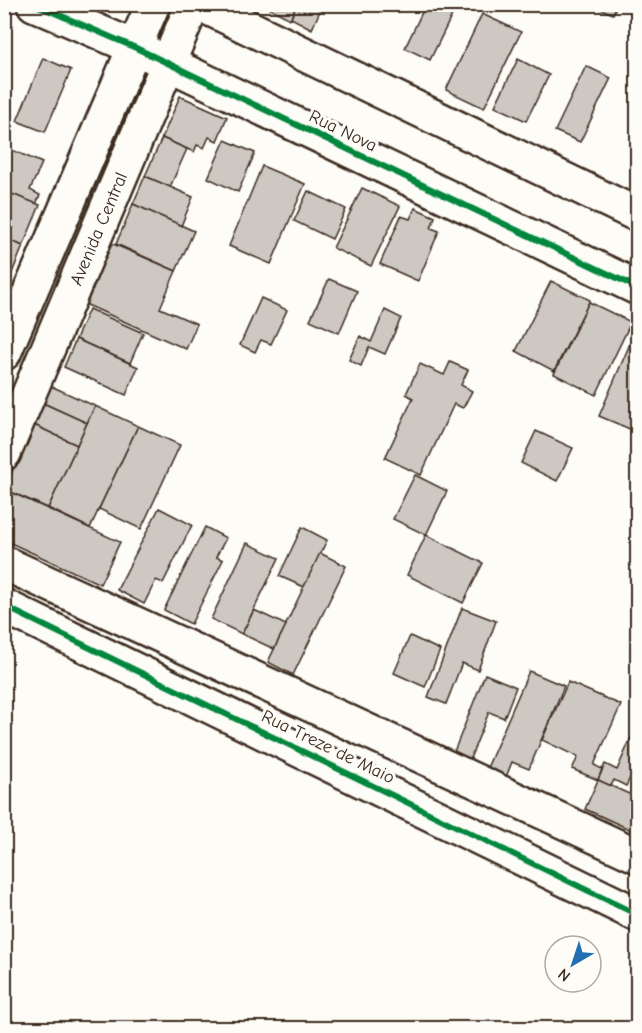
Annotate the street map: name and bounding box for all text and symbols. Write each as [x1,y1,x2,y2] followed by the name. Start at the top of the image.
[306,106,380,156] street label: Rua Nova
[66,169,132,289] street label: Avenida Central
[258,706,398,788] street label: Rua Treze de Maio
[543,934,603,994] north arrow
[554,965,574,985] text: N

